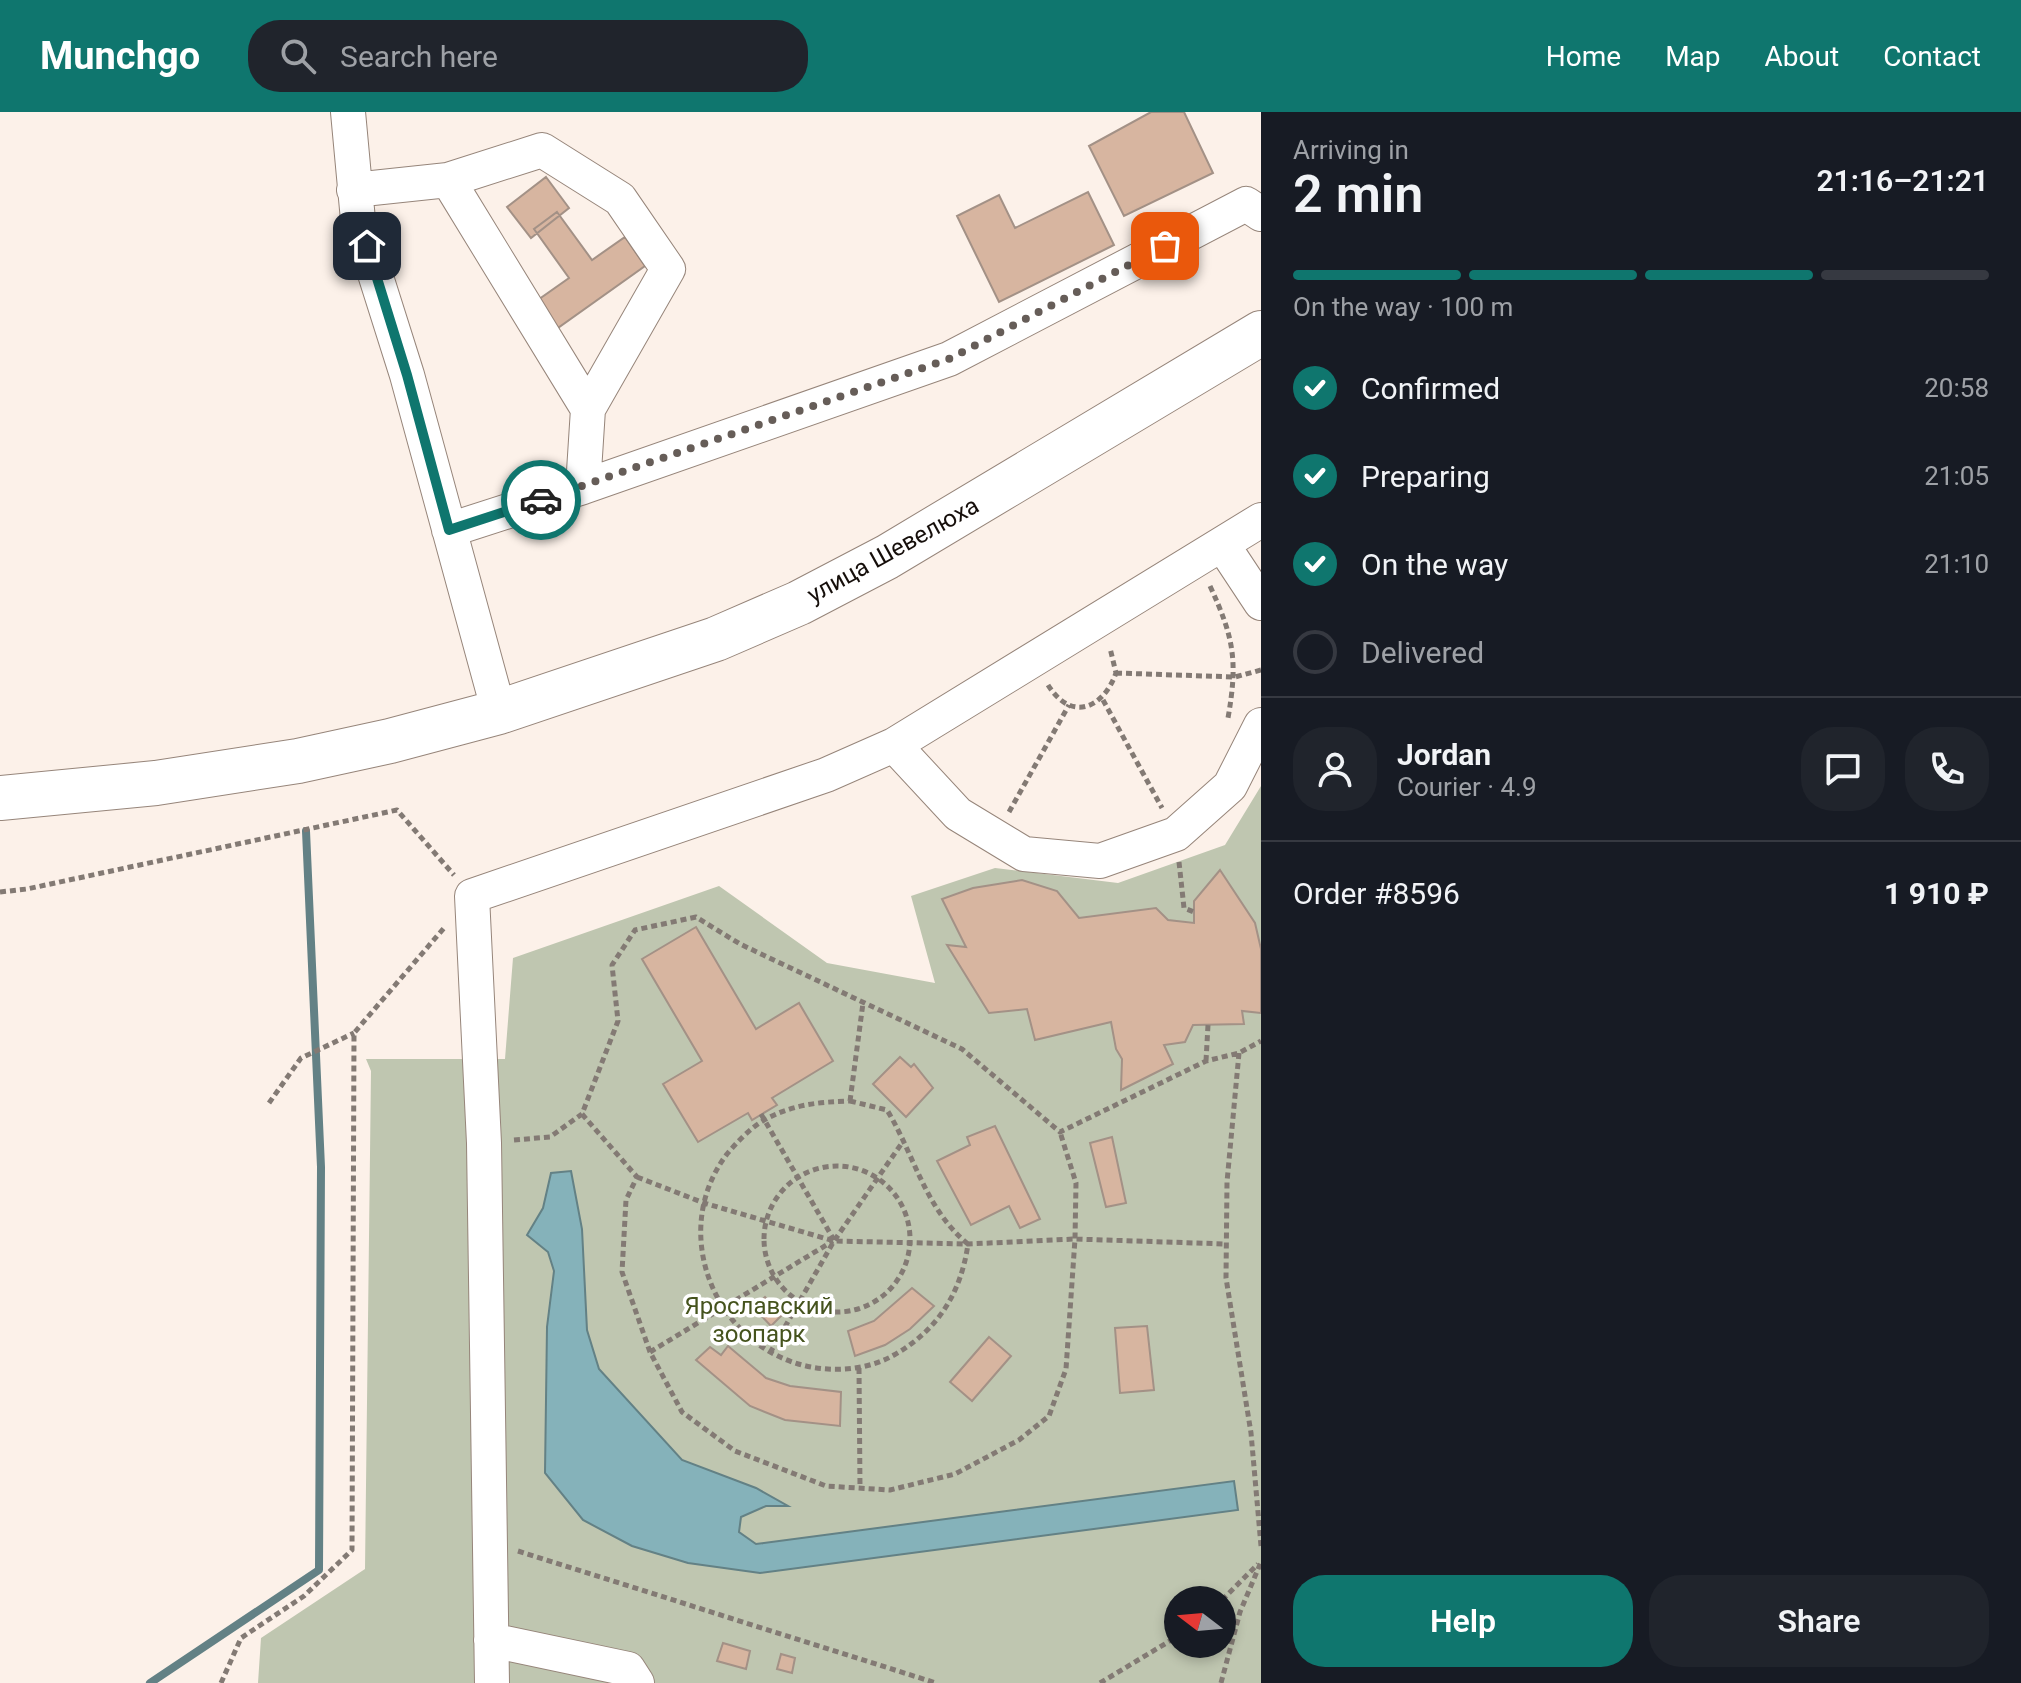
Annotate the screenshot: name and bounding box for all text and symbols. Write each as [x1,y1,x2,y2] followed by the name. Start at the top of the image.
[248,20,808,92] search box
[40,34,200,78] text: Munchgo
[276,34,320,78] icon: search
[340,39,498,74] text: Search here
[1546,40,1621,73] text: Home
[1665,40,1721,73] text: Map
[1765,40,1839,73] text: About
[1883,40,1981,73] text: Contact
[1293,135,1409,165] text: Arriving in
[1816,163,1989,198] text: 21:16–21:21
[1293,164,1423,225] text: 2 min
[333,212,401,280] pin
[1131,212,1199,280] pin
[345,224,389,268] icon: home
[1143,224,1187,268] icon: bag
[1293,292,1513,322] text: On the way · 100 m
[1293,366,1337,410] icon: check
[1361,371,1500,406] text: Confirmed
[1924,373,1989,403] text: 20:58
[1293,454,1337,498] icon: check
[1361,459,1490,494] text: Preparing
[501,460,581,540] courier
[1924,461,1989,491] text: 21:05
[519,478,563,522] icon: car
[802,491,984,609] street label: улица Шевелюха
[1293,542,1337,586] icon: check
[1361,547,1508,582] text: On the way
[1924,549,1989,579] text: 21:10
[1361,635,1484,670] text: Delivered
[1293,727,1377,811] button: person
[1801,727,1885,811] button: chat
[1905,727,1989,811] button: phone
[1397,737,1491,772] text: Jordan
[1397,772,1537,802] text: Courier · 4.9
[1293,876,1460,911] text: Order #8596
[1884,876,1989,911] text: 1 910 ₽
[685,1292,833,1348] park label: Ярославский зоопарк
[1293,1575,1633,1667] button: Help
[1649,1575,1989,1667] button: Share
[1164,1586,1236,1658] north arrow
[1164,1586,1236,1658] map controls

